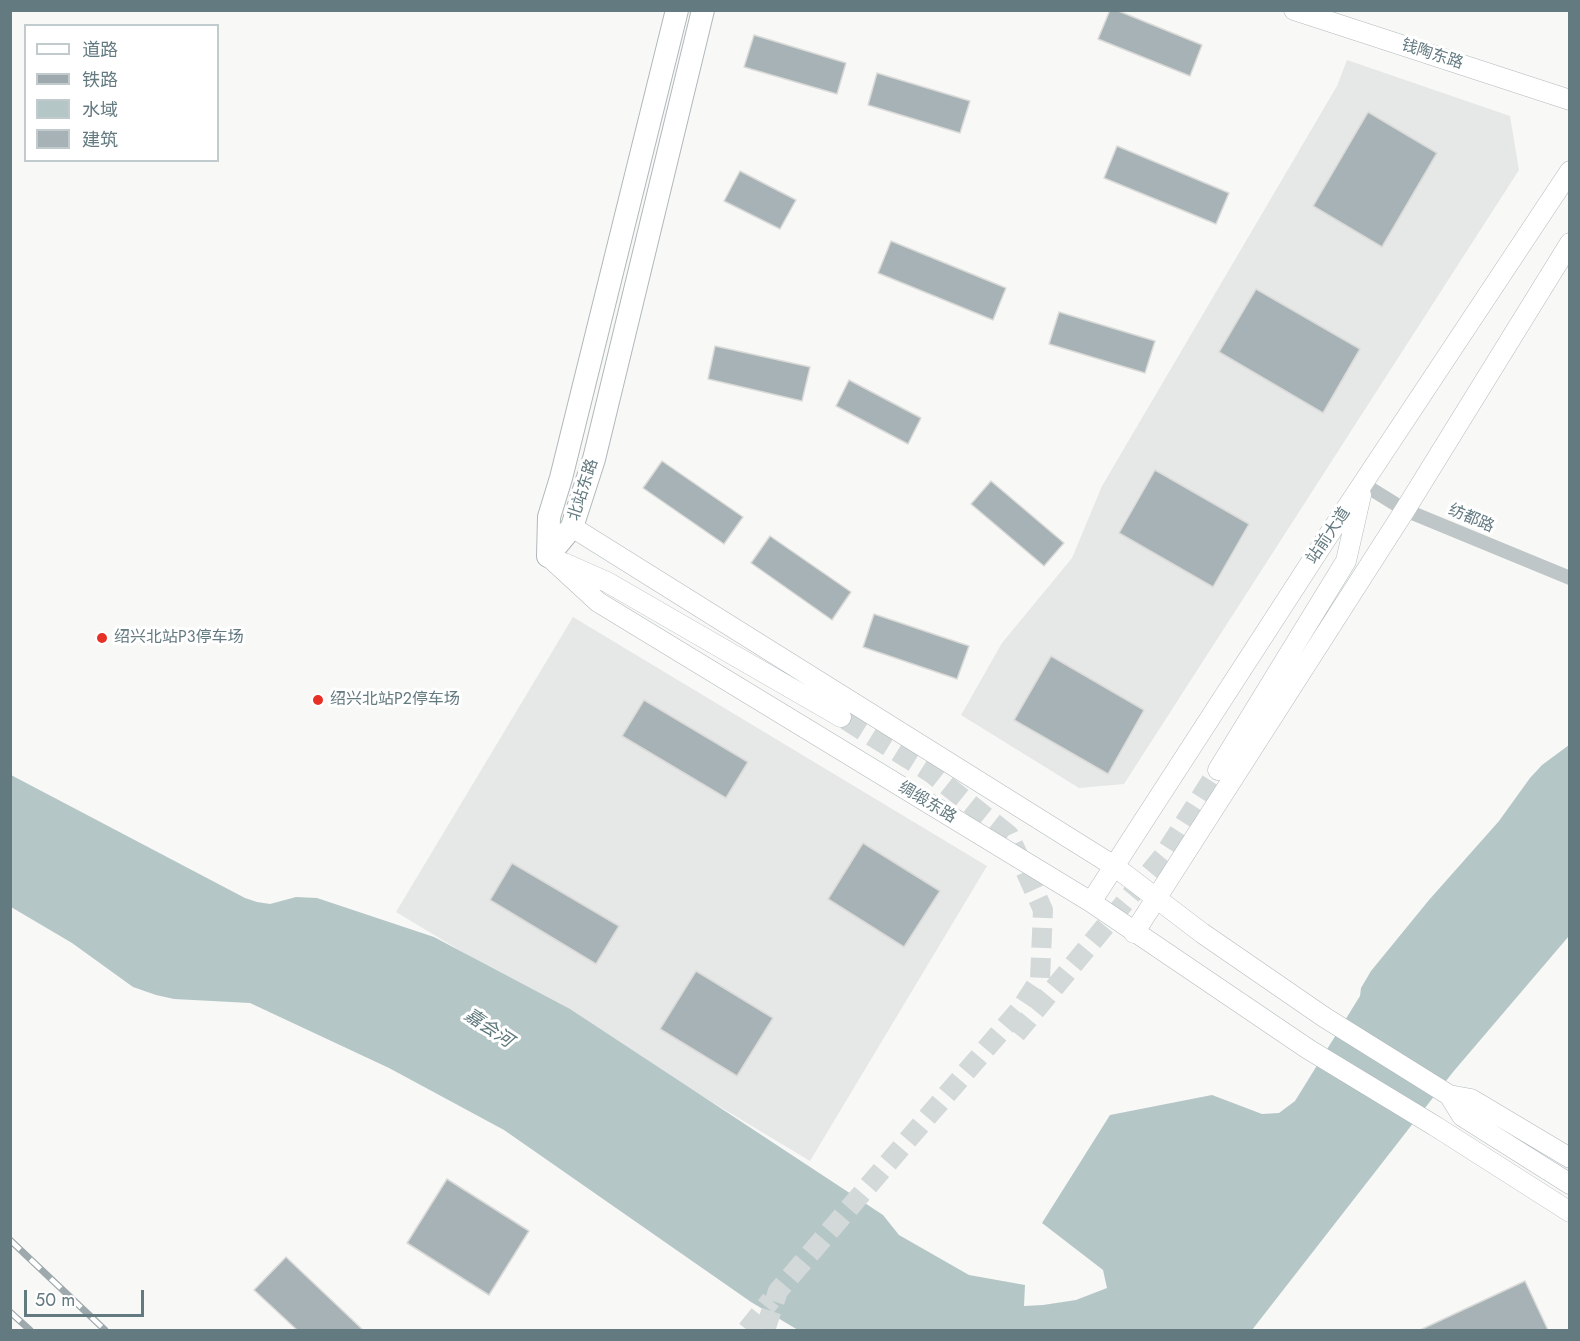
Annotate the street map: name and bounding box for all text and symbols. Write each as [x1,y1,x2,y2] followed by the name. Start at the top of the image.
[24,24,219,162] legend
[1399,36,1465,74] street label: 钱陶东路
[82,37,118,63] text: 道路
[82,67,118,93] text: 铁路
[82,97,118,123] text: 水域
[82,127,118,153] text: 建筑
[565,457,603,523] street label: 北站东路
[1445,501,1497,537] street label: 纺都路
[1303,504,1355,568] street label: 站前大道
[114,628,244,648] place label: 绍兴北站P3停车场
[95,631,109,645] marker: 绍兴北站P3停车场
[330,690,460,710] place label: 绍兴北站P2停车场
[311,693,325,707] marker: 绍兴北站P2停车场
[895,778,959,828] street label: 绸缎东路
[460,1005,516,1053] water label: 嘉会河
[27,1278,147,1316] scale bar
[35,1287,75,1313] text: 50 m

